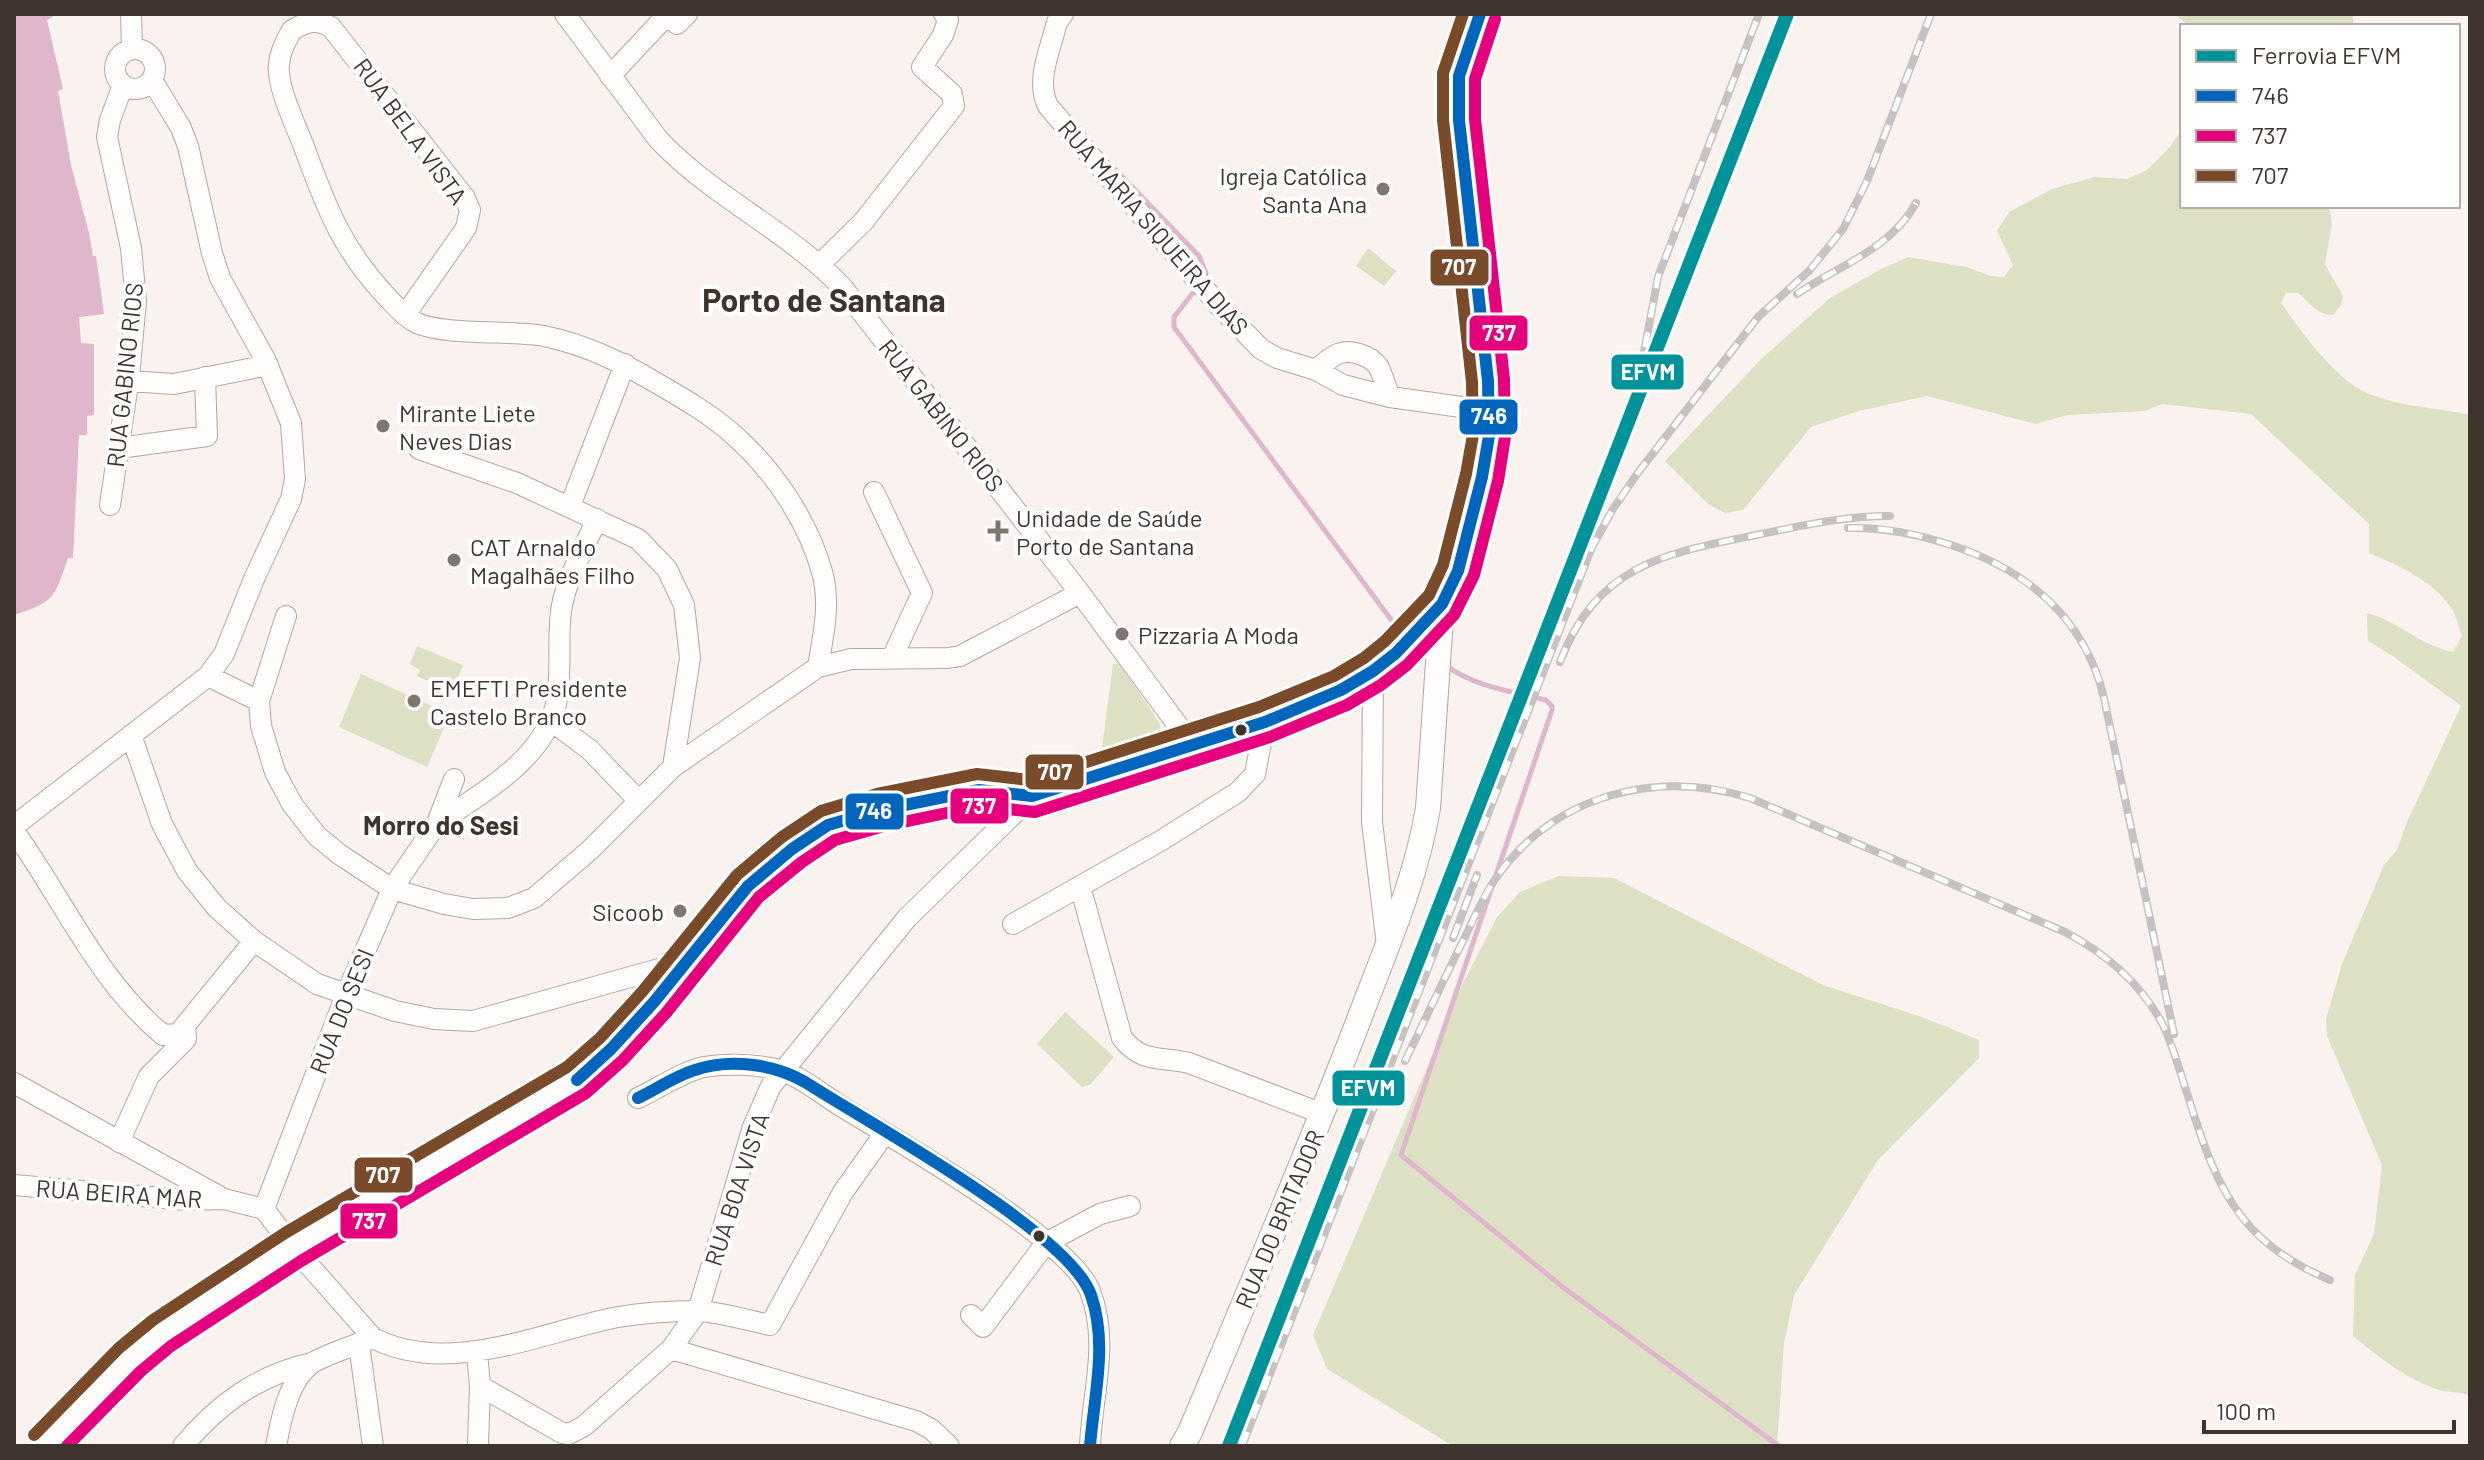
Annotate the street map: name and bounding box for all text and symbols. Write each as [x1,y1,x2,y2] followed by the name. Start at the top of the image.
[2180,24,2460,208] legend
[2252,40,2401,69] text: Ferrovia EFVM
[348,52,474,210] street label: RUA BELA VISTA
[2252,80,2289,109] text: 746
[1053,114,1255,340] street label: RUA MARIA SIQUEIRA DIAS
[2252,120,2287,149] text: 737
[2252,160,2288,189] text: 707
[1219,161,1367,218] place label: Igreja Católica Santa Ana
[1374,180,1392,198] marker: Igreja Católica Santa Ana
[1429,248,1490,287] line badge: 707
[1442,253,1476,279] text: 707
[702,280,946,318] district label: Porto de Santana
[100,281,148,469] street label: RUA GABINO RIOS
[1468,314,1529,352] line badge: 737
[1482,319,1516,345] text: 737
[873,333,1011,497] street label: RUA GABINO RIOS
[1610,353,1685,391] line badge: EFVM
[1621,358,1675,384] text: EFVM
[399,398,536,455] place label: Mirante Liete Neves Dias
[1458,398,1519,436] line badge: 746
[1471,402,1507,428] text: 746
[374,417,392,435] marker: Mirante Liete Neves Dias
[1016,503,1202,560] place label: Unidade de Saúde Porto de Santana
[987,520,1009,542] marker: Unidade de Saúde Porto de Santana
[470,532,635,589] place label: CAT Arnaldo Magalhães Filho
[445,551,463,569] marker: CAT Arnaldo Magalhães Filho
[1138,620,1299,649] place label: Pizzaria A Moda
[1113,625,1131,643] marker: Pizzaria A Moda
[430,673,628,730] place label: EMEFTI Presidente Castelo Branco
[405,692,423,710] marker: EMEFTI Presidente Castelo Branco
[1233,722,1249,738] unlabelled marker
[1024,753,1085,791] line badge: 707
[1038,758,1072,784] text: 707
[949,787,1010,825] line badge: 737
[844,792,905,831] line badge: 746
[962,792,996,818] text: 737
[856,797,892,823] text: 746
[363,809,519,840] district label: Morro do Sesi
[592,897,664,926] place label: Sicoob
[671,902,689,920] marker: Sicoob
[303,944,379,1078] street label: RUA DO SESI
[1331,1069,1406,1107] line badge: EFVM
[1341,1074,1395,1100] text: EFVM
[698,1109,774,1269] street label: RUA BOA VISTA
[1228,1125,1330,1313] street label: RUA DO BRITADOR
[353,1156,414,1194] line badge: 707
[366,1161,400,1187] text: 707
[35,1173,203,1213] street label: RUA BEIRA MAR
[339,1202,399,1240] line badge: 737
[352,1207,386,1233] text: 737
[1031,1228,1047,1244] unlabelled marker
[2204,1384,2454,1434] scale bar
[2216,1396,2276,1425] text: 100 m

